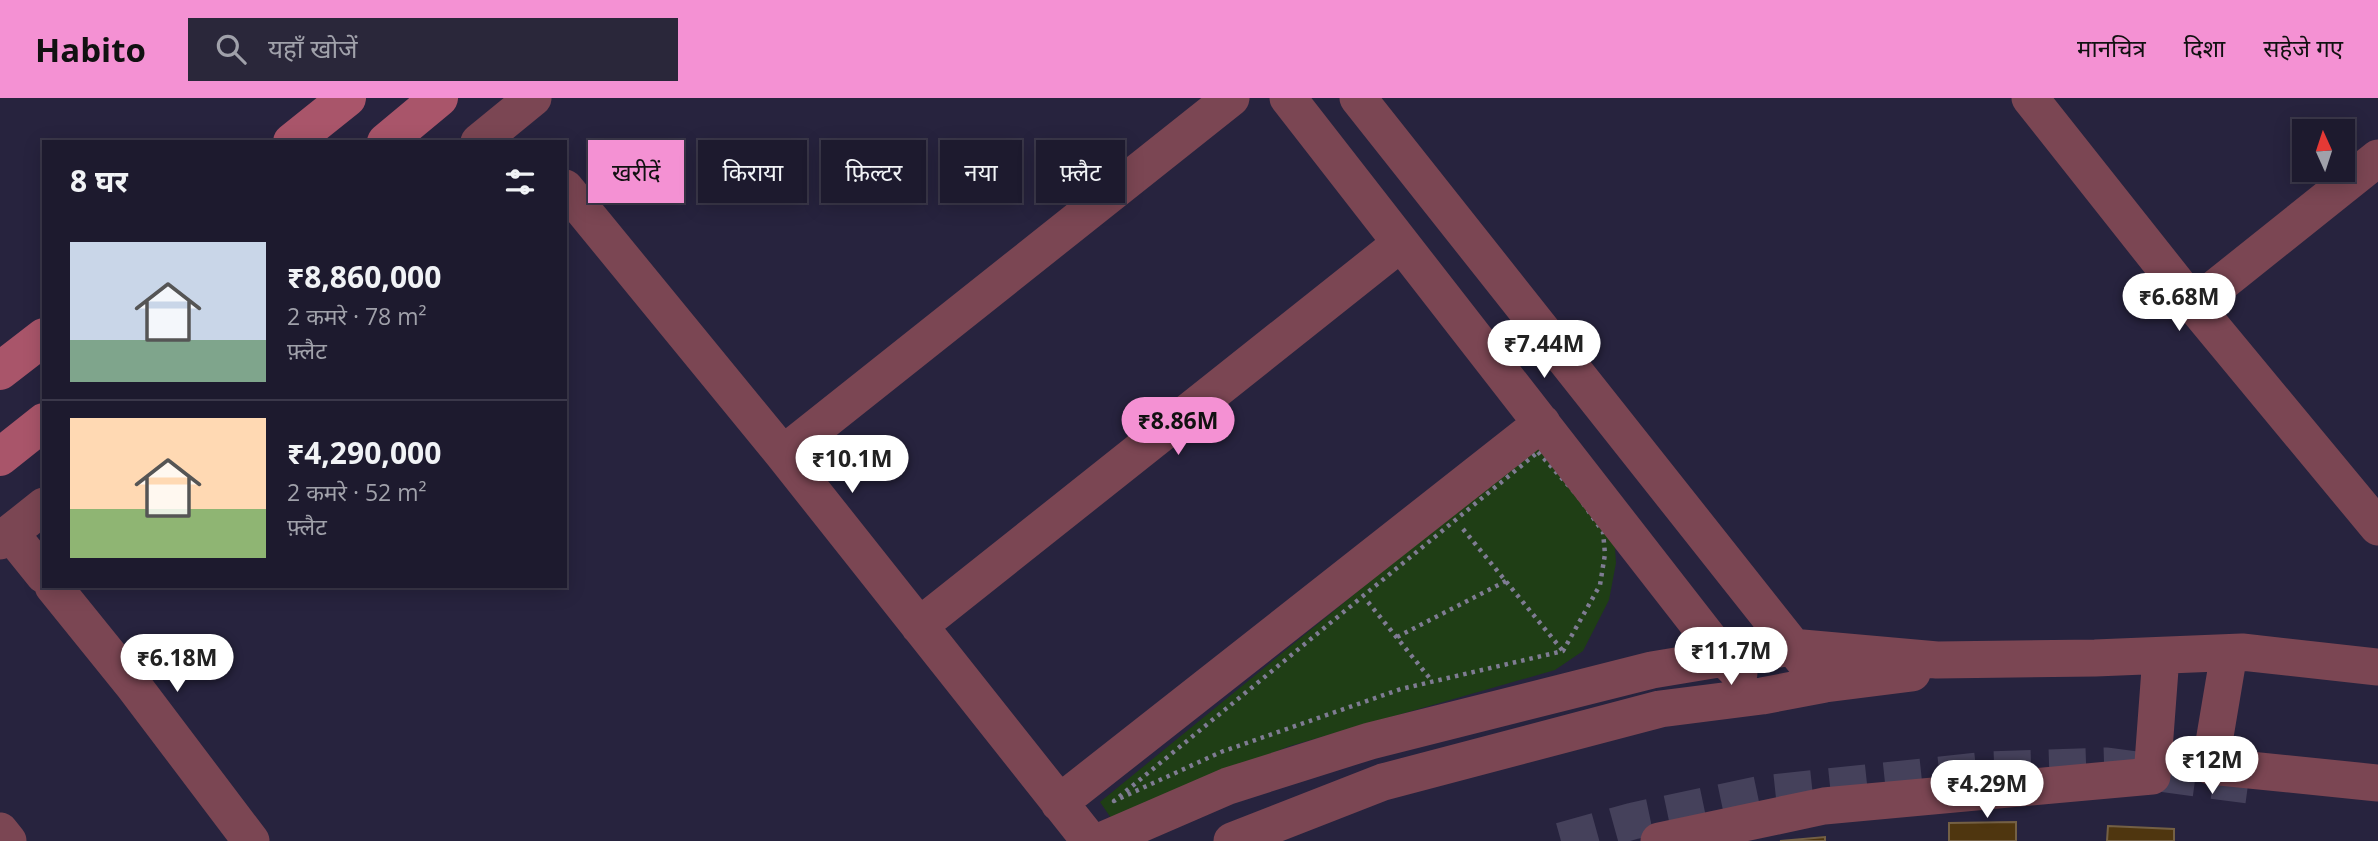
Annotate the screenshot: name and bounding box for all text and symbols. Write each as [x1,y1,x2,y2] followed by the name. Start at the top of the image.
[188,18,678,81] search box
[35,27,146,72] text: Habito
[212,30,250,68] icon: search
[268,30,358,66] text: यहाँ खोजें
[2077,31,2146,64] text: मानचित्र
[2184,31,2225,64] text: दिशा
[2263,31,2343,64] text: सहेजे गए
[2292,119,2356,182] north arrow
[2292,119,2355,182] map controls
[588,140,684,203] chip: खरीदें
[698,140,807,203] chip: किराया
[821,140,926,203] chip: फ़िल्टर
[940,140,1022,203] chip: नया
[1036,140,1125,203] chip: फ़्लैट
[70,160,128,201] text: 8 घर
[501,163,539,201] icon: filters
[287,256,441,297] text: ₹8,860,000
[126,270,210,354] icon: home
[2122,274,2236,333] pin: ₹6.68M
[2139,280,2219,312] text: ₹6.68M
[287,300,427,332] text: 2 कमरे · 78 m²
[1487,320,1601,380] pin: ₹7.44M
[1504,327,1584,359] text: ₹7.44M
[287,334,327,366] text: फ़्लैट
[1121,398,1235,457] pin: ₹8.86M
[1138,404,1218,436] text: ₹8.86M
[287,432,441,473] text: ₹4,290,000
[795,436,909,495] pin: ₹10.1M
[812,442,892,474] text: ₹10.1M
[126,446,210,530] icon: home
[287,476,427,508] text: 2 कमरे · 52 m²
[287,510,327,542] text: फ़्लैट
[1674,628,1788,687] pin: ₹11.7M
[120,634,234,694] pin: ₹6.18M
[1691,634,1771,666] text: ₹11.7M
[137,641,217,673] text: ₹6.18M
[2171,736,2253,796] pin: ₹12M
[2181,743,2243,775] text: ₹12M
[1930,760,2044,820] pin: ₹4.29M
[1947,767,2027,799] text: ₹4.29M

